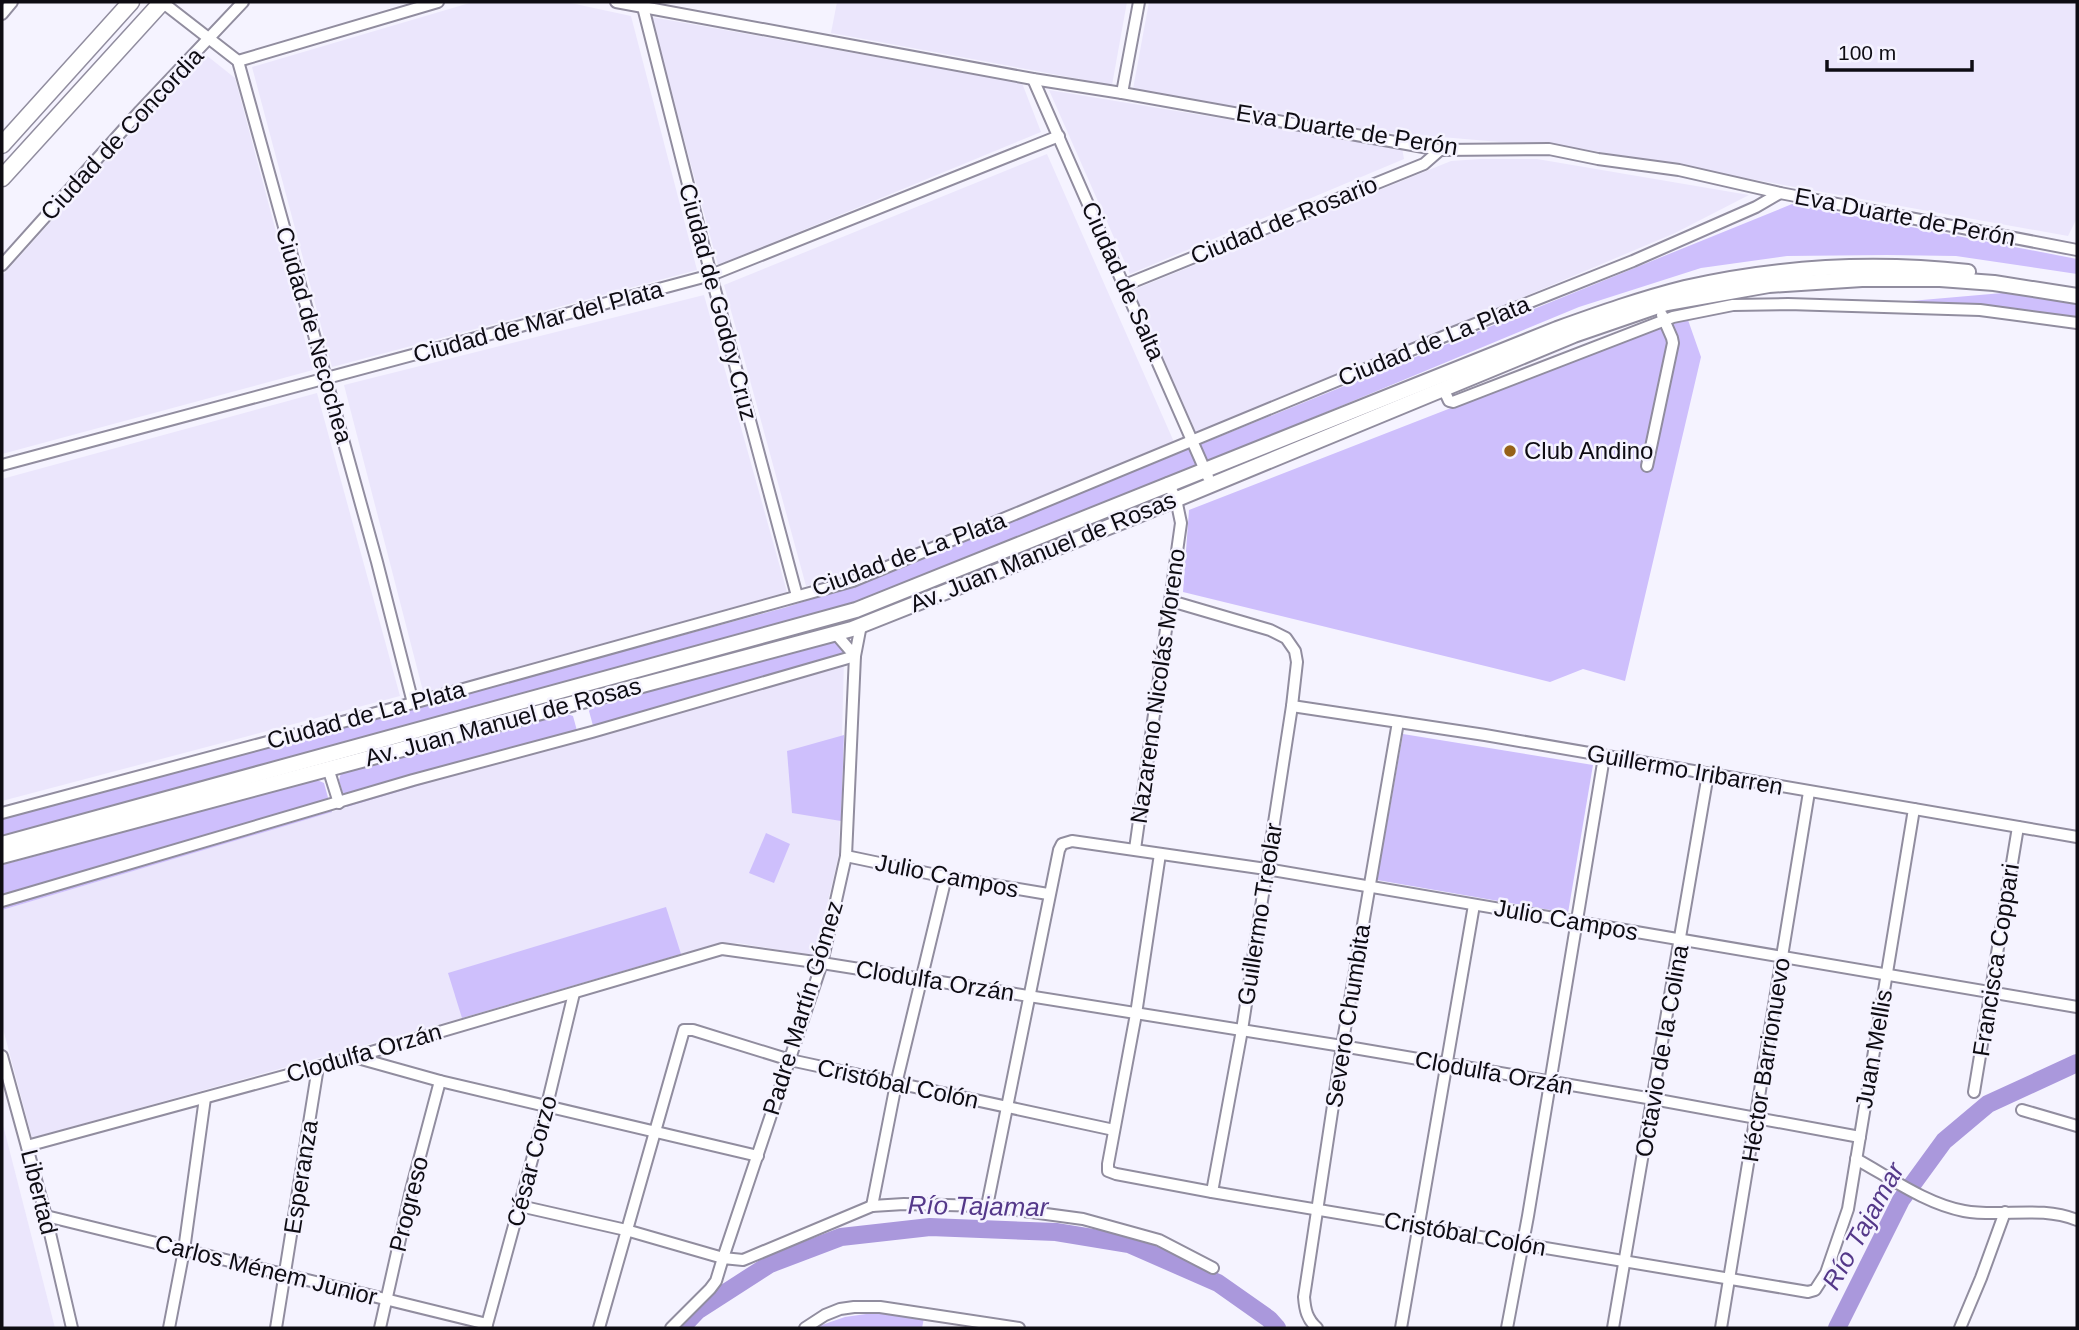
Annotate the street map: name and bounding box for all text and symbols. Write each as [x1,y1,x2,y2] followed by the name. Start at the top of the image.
[1827,28,1972,72] scale bar
[1838,41,1896,64] text: 100 m
[35,42,209,225] street label: Ciudad de Concordia
[1234,99,1460,160] street label: Eva Duarte de Perón
[1187,170,1381,269] street label: Ciudad de Rosario
[674,180,763,423] street label: Ciudad de Godoy Cruz
[1793,182,2018,251] street label: Eva Duarte de Perón
[1076,197,1171,365] street label: Ciudad de Salta
[271,223,359,447] street label: Ciudad de Necochea
[410,275,666,368] street label: Ciudad de Mar del Plata
[1334,290,1534,391] street label: Ciudad de La Plata
[1524,437,1653,464] place label: Club Andino
[1502,443,1518,459] marker: Club Andino
[906,486,1180,617] street label: Av. Juan Manuel de Rosas
[808,506,1010,601] street label: Ciudad de La Plata
[1125,547,1190,825] street label: Nazareno Nicolás Moreno
[362,672,644,771] street label: Av. Juan Manuel de Rosas
[264,675,469,754] street label: Ciudad de La Plata
[1585,739,1785,800] street label: Guillermo Iribarren
[1232,821,1287,1007] street label: Guillermo Treolar
[873,848,1021,903] street label: Julio Campos
[1967,862,2024,1058] street label: Francisca Coppari
[1492,894,1640,945] street label: Julio Campos
[757,897,848,1118] street label: Padre Martín Gómez
[1320,922,1375,1110] street label: Severo Chumbita
[1630,942,1694,1159] street label: Octavio de la Colina
[854,955,1016,1006] street label: Clodulfa Orzán
[1736,956,1795,1164] street label: Héctor Barrionuevo
[1850,987,1897,1110] street label: Juan Mellis
[283,1017,445,1088] street label: Clodulfa Orzán
[1413,1045,1575,1100] street label: Clodulfa Orzán
[815,1053,981,1114] street label: Cristóbal Colón
[501,1092,562,1229] street label: César Corzo
[278,1118,323,1236] street label: Esperanza
[16,1147,63,1237] street label: Libertad
[384,1153,433,1254] street label: Progreso
[1816,1156,1911,1295] water label: Río Tajamar
[907,1190,1050,1222] water label: Río Tajamar
[1382,1206,1548,1261] street label: Cristóbal Colón
[152,1229,380,1310] street label: Carlos Ménem Junior

